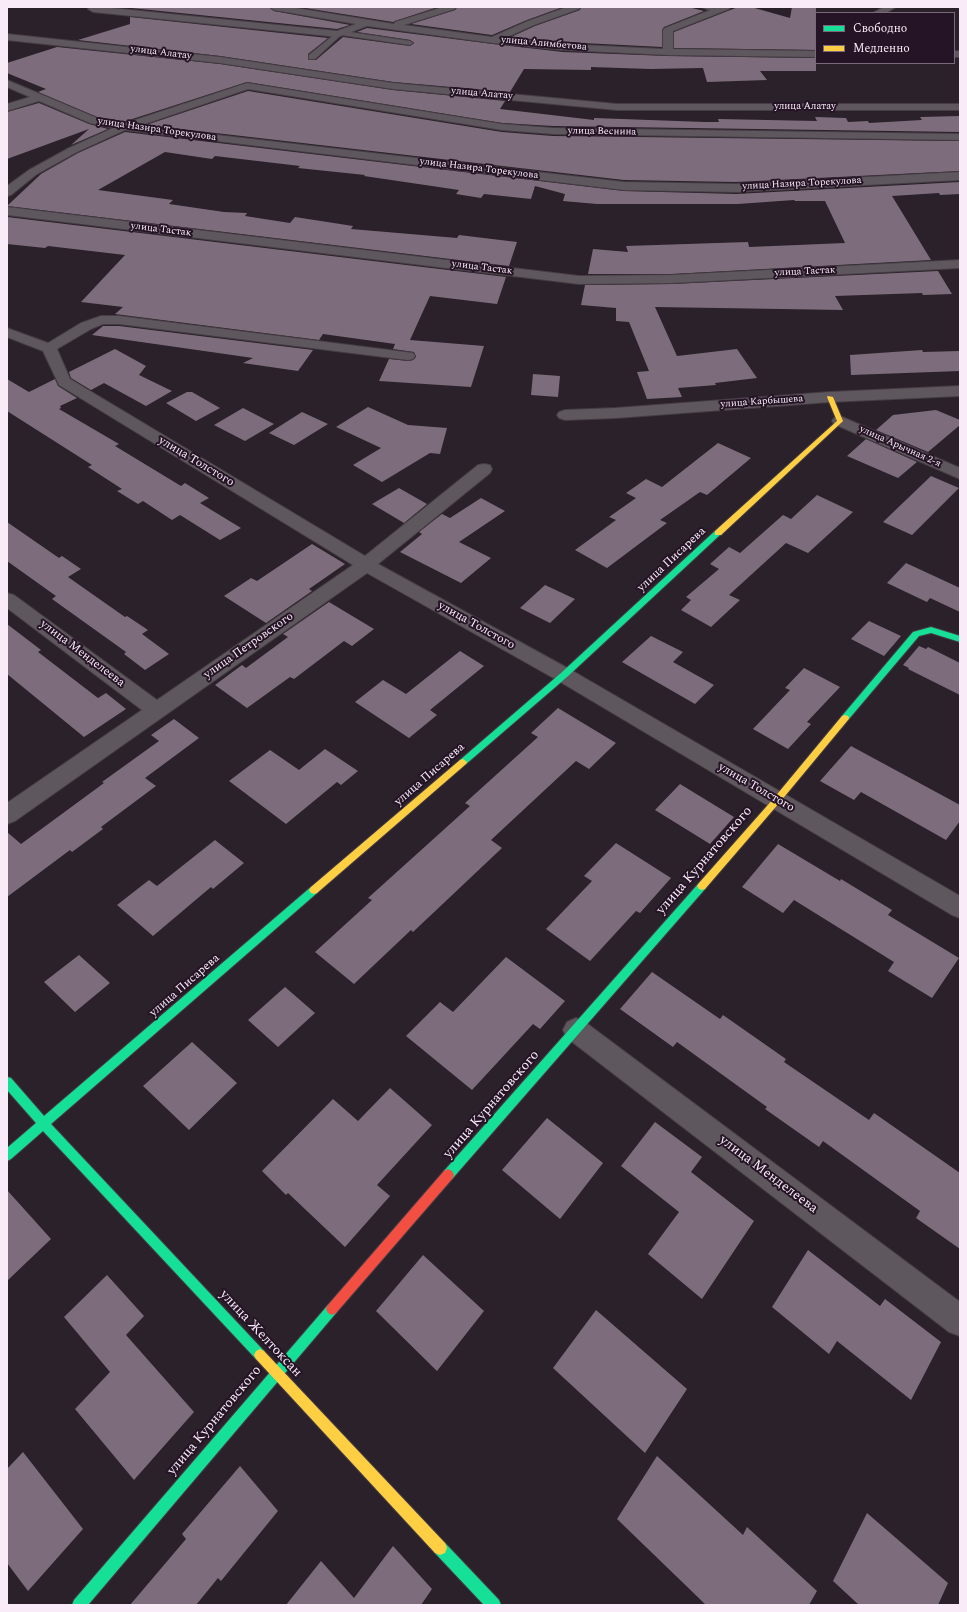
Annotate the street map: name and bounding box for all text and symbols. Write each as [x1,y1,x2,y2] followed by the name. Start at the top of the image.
[815,12,955,64] legend
[853,19,907,38] text: Свободно
[501,34,587,54] street label: улица Алимбетова
[853,39,910,58] text: Медленно
[130,43,192,63] street label: улица Алатау
[451,85,513,103] street label: улица Алатау
[774,101,836,113] street label: улица Алатау
[97,116,217,144] street label: улица Назира Торекулова
[568,125,636,139] street label: улица Веснина
[419,156,539,182] street label: улица Назира Торекулова
[742,175,862,193] street label: улица Назира Торекулова
[130,220,192,240] street label: улица Тастак
[451,258,513,278] street label: улица Тастак
[774,264,836,280] street label: улица Тастак
[720,393,804,411] street label: улица Карбышева
[857,424,943,470] street label: улица Арычная 2-я
[156,434,236,490] street label: улица Толстого
[635,525,709,595] street label: улица Писарева
[435,599,517,653] street label: улица Толстого
[201,610,297,682] street label: улица Петровского
[37,617,127,691] street label: улица Менделеева
[392,741,468,809] street label: улица Писарева
[715,760,797,816] street label: улица Толстого
[653,803,757,919] street label: улица Курнатовского
[147,952,223,1020] street label: улица Писарева
[440,1047,544,1163] street label: улица Курнатовского
[715,1132,821,1218] street label: улица Менделеева
[215,1287,305,1381] street label: улица Желтоксан
[164,1363,266,1479] street label: улица Курнатовского

